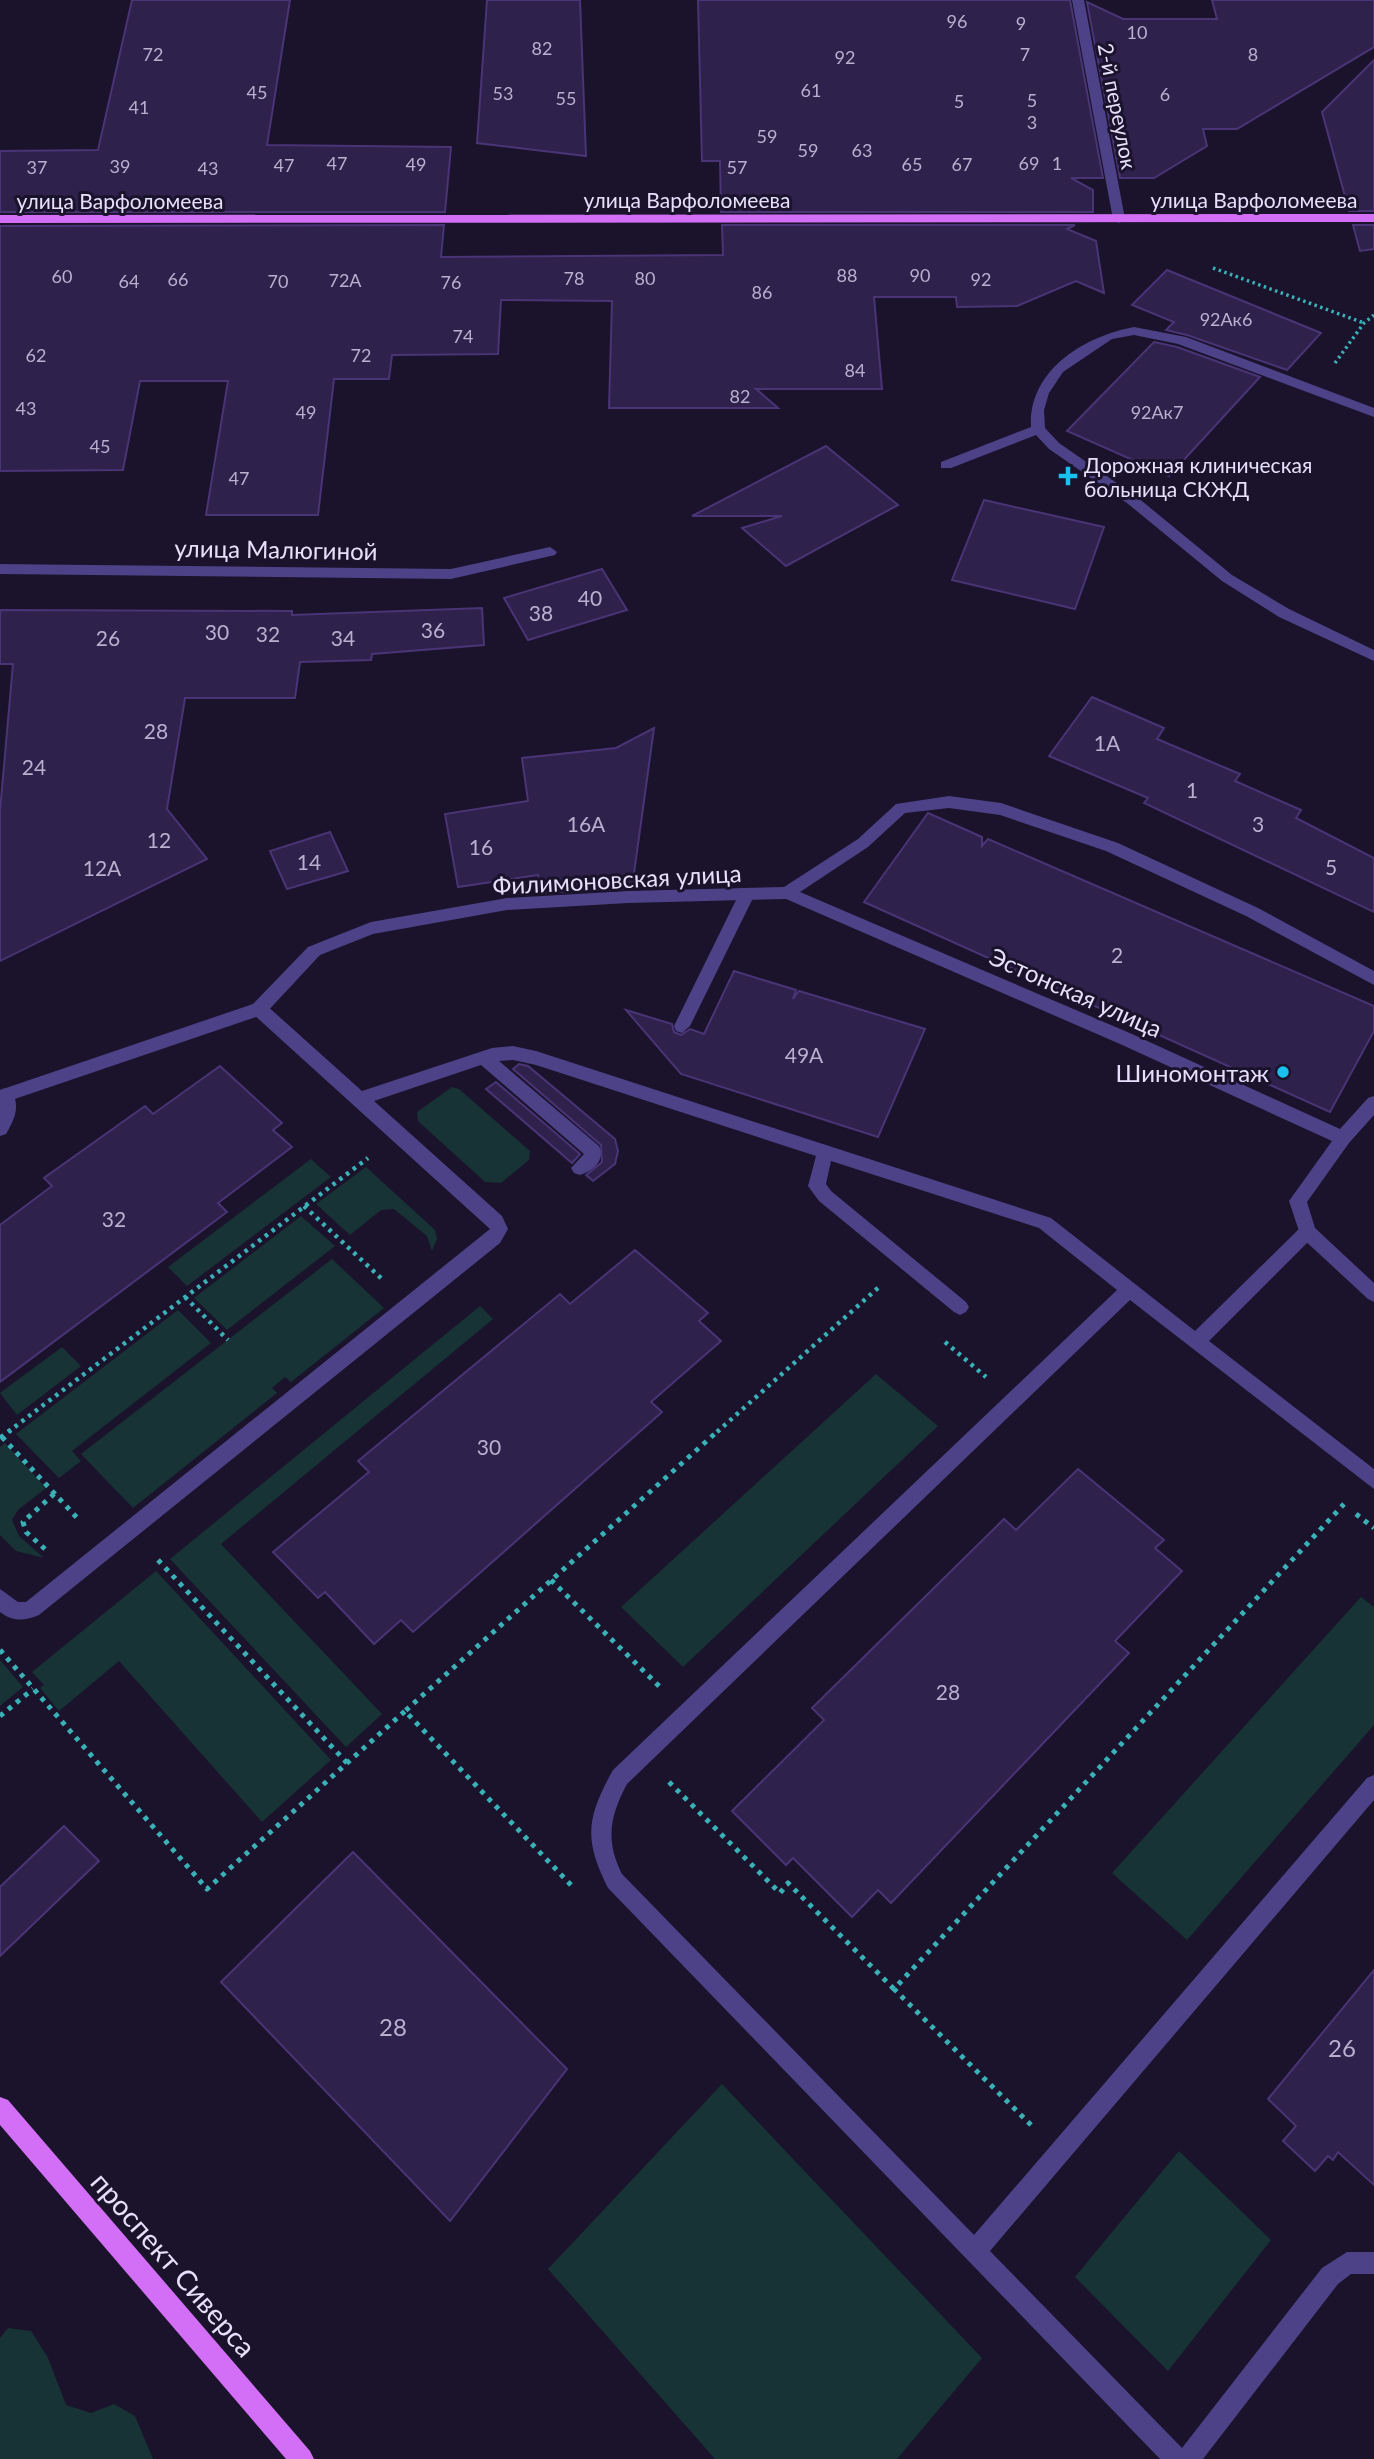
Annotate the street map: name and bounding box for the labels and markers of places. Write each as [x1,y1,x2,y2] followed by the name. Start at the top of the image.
[1084,452,1312,501] place label: Дорожная клиническая больница СКЖД
[1058,466,1078,486] marker: Дорожная клиническая больница СКЖД
[1116,1058,1269,1087] place label: Шиномонтаж
[1275,1064,1291,1080] marker: Шиномонтаж

